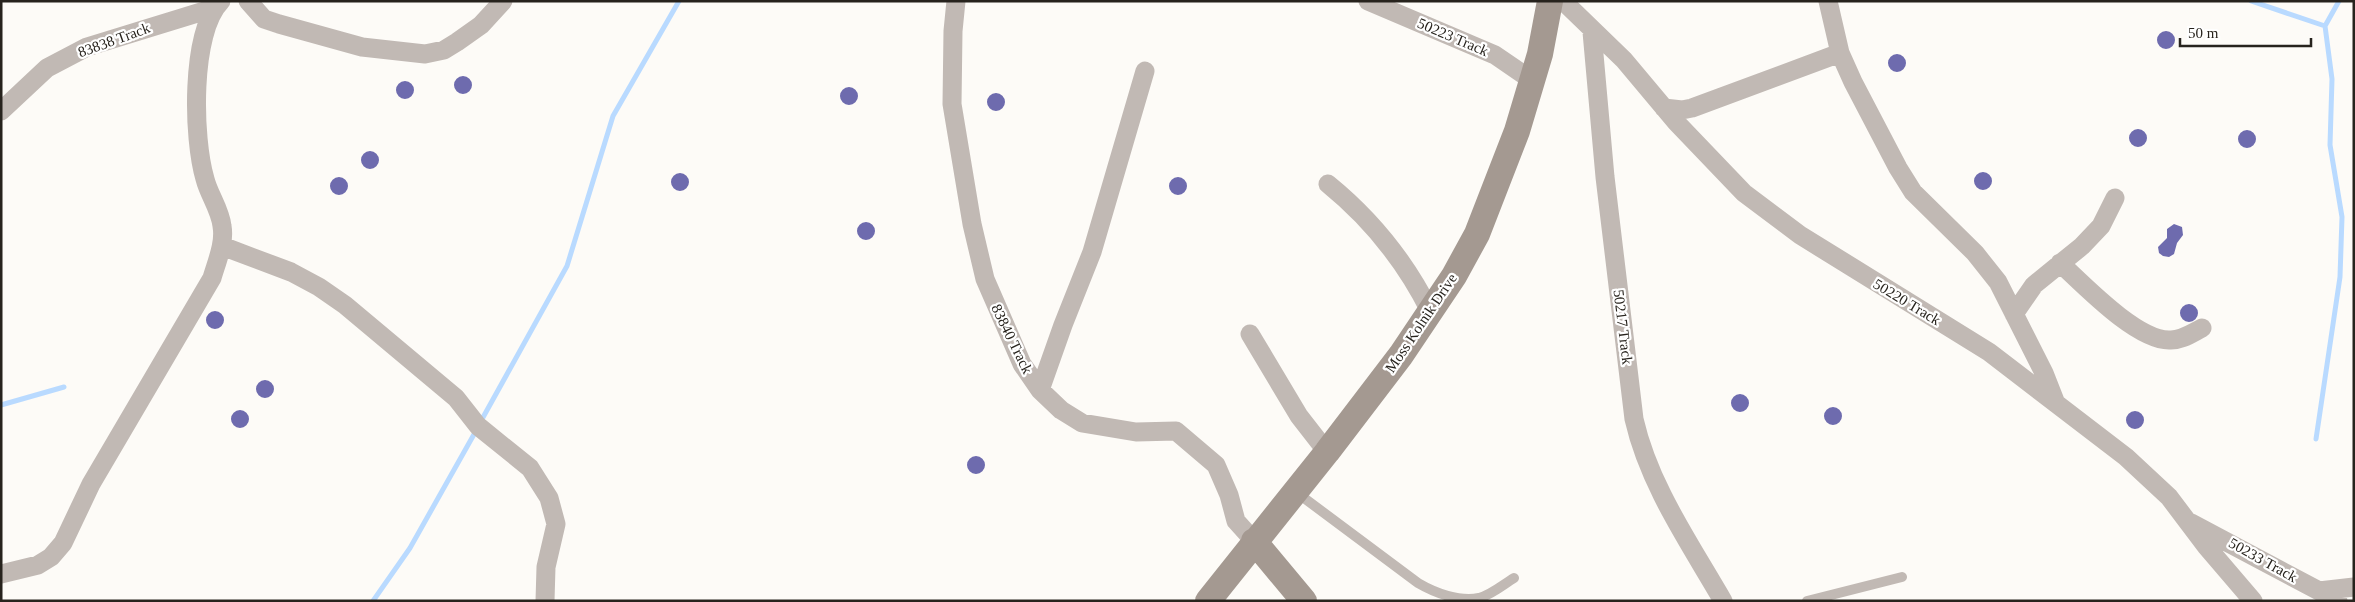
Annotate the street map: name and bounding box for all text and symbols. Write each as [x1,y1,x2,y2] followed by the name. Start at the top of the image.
[1415,15,1491,59] street label: 50223 Track
[2180,15,2311,47] scale bar
[76,19,153,60] street label: 83838 Track
[2188,25,2219,41] text: 50 m
[1382,270,1460,375] street label: Moss Kolnik Drive
[1871,276,1944,329] street label: 50220 Track
[1610,289,1636,366] street label: 50217 Track
[988,302,1036,377] street label: 83840 Track
[2226,535,2300,586] street label: 50233 Track

